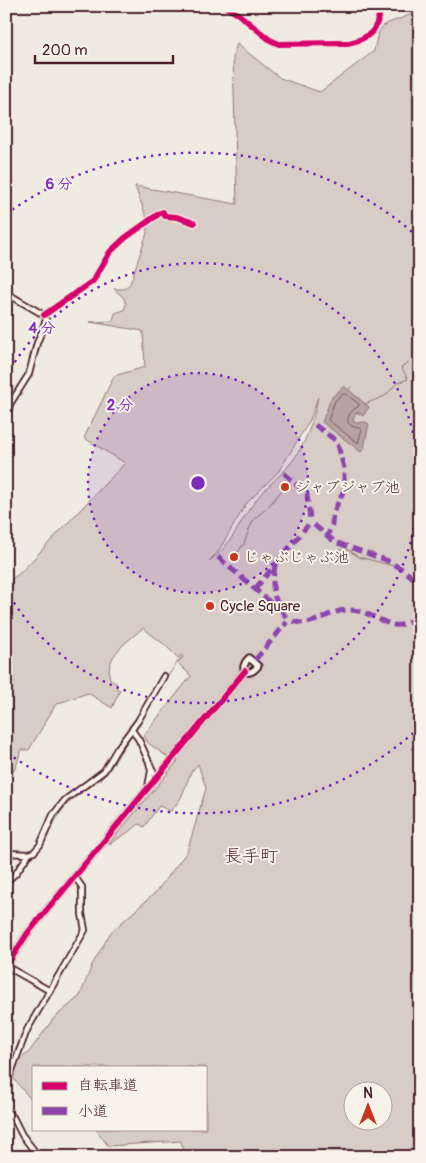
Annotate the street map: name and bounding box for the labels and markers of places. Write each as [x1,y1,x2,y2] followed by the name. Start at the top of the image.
[189,474,207,492] centre of rings
[295,478,400,497] place label: ジャブジャブ池
[279,481,291,493] marker: ジャブジャブ池
[244,548,349,567] place label: じゃぶじゃぶ池
[228,551,240,563] marker: じゃぶじゃぶ池
[220,597,301,616] place label: Cycle Square
[204,600,216,612] marker: Cycle Square

